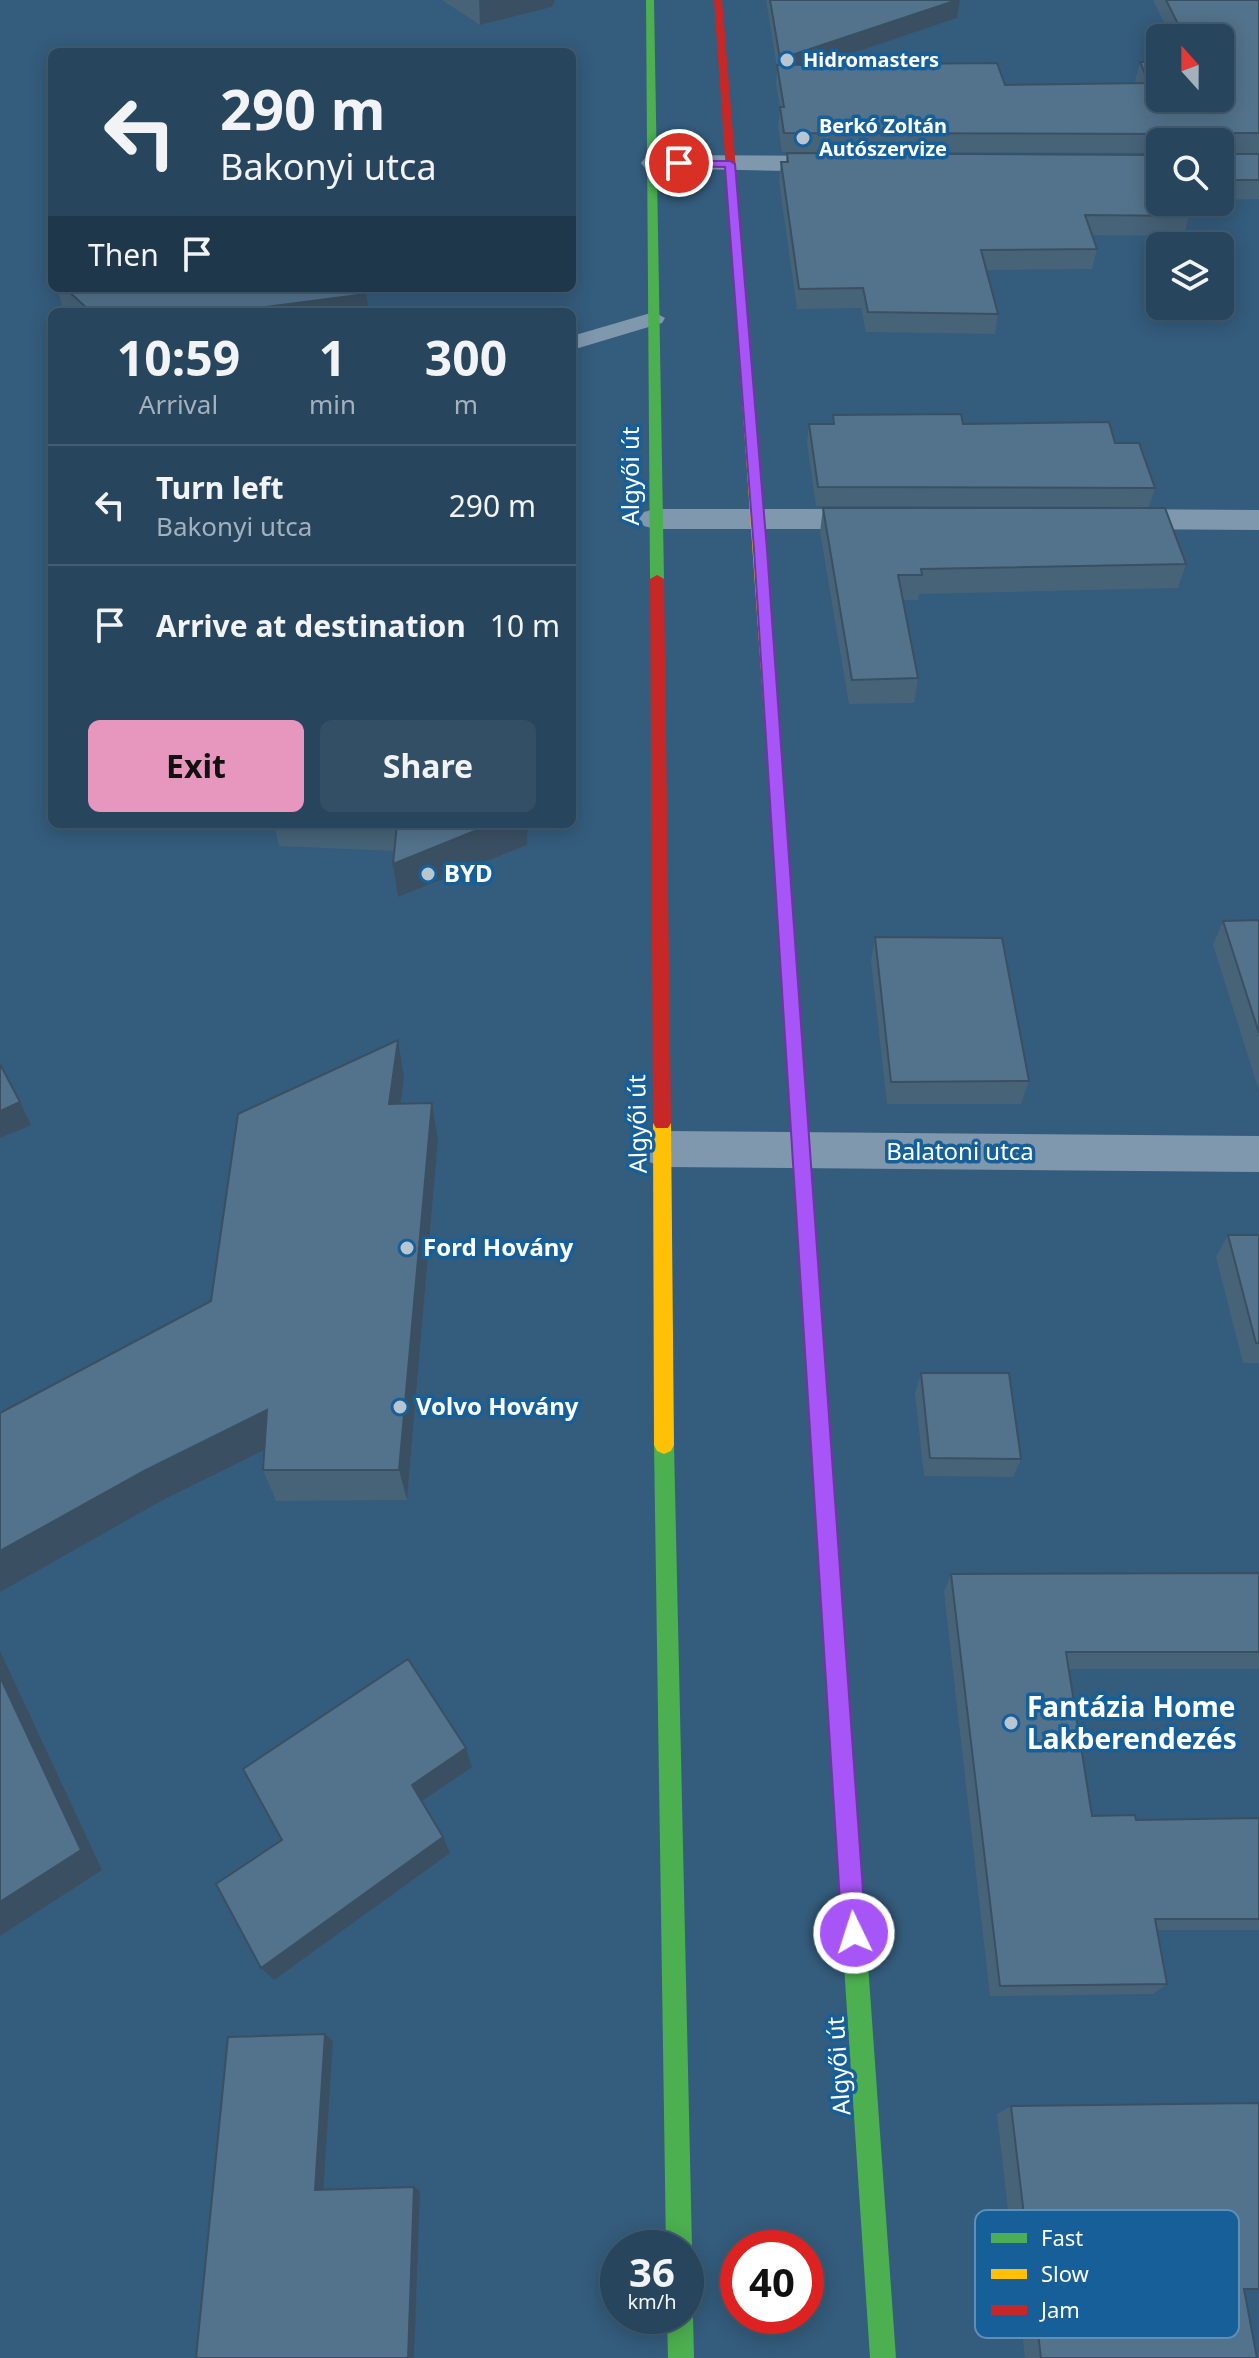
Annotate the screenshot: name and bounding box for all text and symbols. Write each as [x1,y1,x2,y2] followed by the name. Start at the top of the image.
[1146,24,1234,112] north arrow
[1146,24,1234,320] map controls
[803,46,939,73] place label: Hidromasters
[778,51,796,69] marker: Hidromasters
[220,70,385,146] text: 290 m
[88,80,192,184] icon: left
[819,112,947,162] place label: Berkó Zoltán Autószervize
[1146,128,1234,216] button: search
[645,129,713,197] pin
[794,129,812,147] marker: Berkó Zoltán Autószervize
[657,141,701,185] icon: arrive
[220,142,437,191] text: Bakonyi utca
[175,232,219,276] icon: arrive
[1146,232,1234,320] button: layers
[88,234,159,275] text: Then
[117,325,240,390] text: 10:59
[319,325,346,390] text: 1
[425,325,507,390] text: 300
[139,386,218,422] text: Arrival
[309,386,356,422] text: min
[454,386,478,422] text: m
[613,426,646,525] street label: Algyői út
[156,467,284,508] text: Turn left
[88,483,132,527] icon: left
[449,485,536,526] text: 290 m
[156,508,312,544] text: Bakonyi utca
[88,603,132,647] icon: arrive
[156,605,466,646] text: Arrive at destination
[490,605,560,646] text: 10 m
[88,720,304,812] button: Exit
[320,720,536,812] button: Share
[444,856,493,889] place label: BYD
[419,865,437,883] marker: BYD
[619,1074,654,1174] street label: Algyői út
[886,1134,1034,1167] street label: Balatoni utca
[423,1230,573,1263] place label: Ford Hovány
[398,1239,416,1257] marker: Ford Hovány
[416,1389,579,1422] place label: Volvo Hovány
[391,1398,409,1416] marker: Volvo Hovány
[1027,1687,1237,1757] place label: Fantázia Home Lakberendezés
[1002,1714,1020,1732] marker: Fantázia Home Lakberendezés
[812,1891,896,1975] position arrow
[818,2015,857,2117] street label: Algyői út
[975,2210,1239,2338] legend
[1041,2222,1083,2252] text: Fast
[720,2230,824,2334] speed limit sign: 40
[629,2244,675,2299] text: 36
[1041,2258,1090,2288] text: Slow
[627,2288,677,2315] text: km/h
[1039,2294,1080,2324] text: Jam

